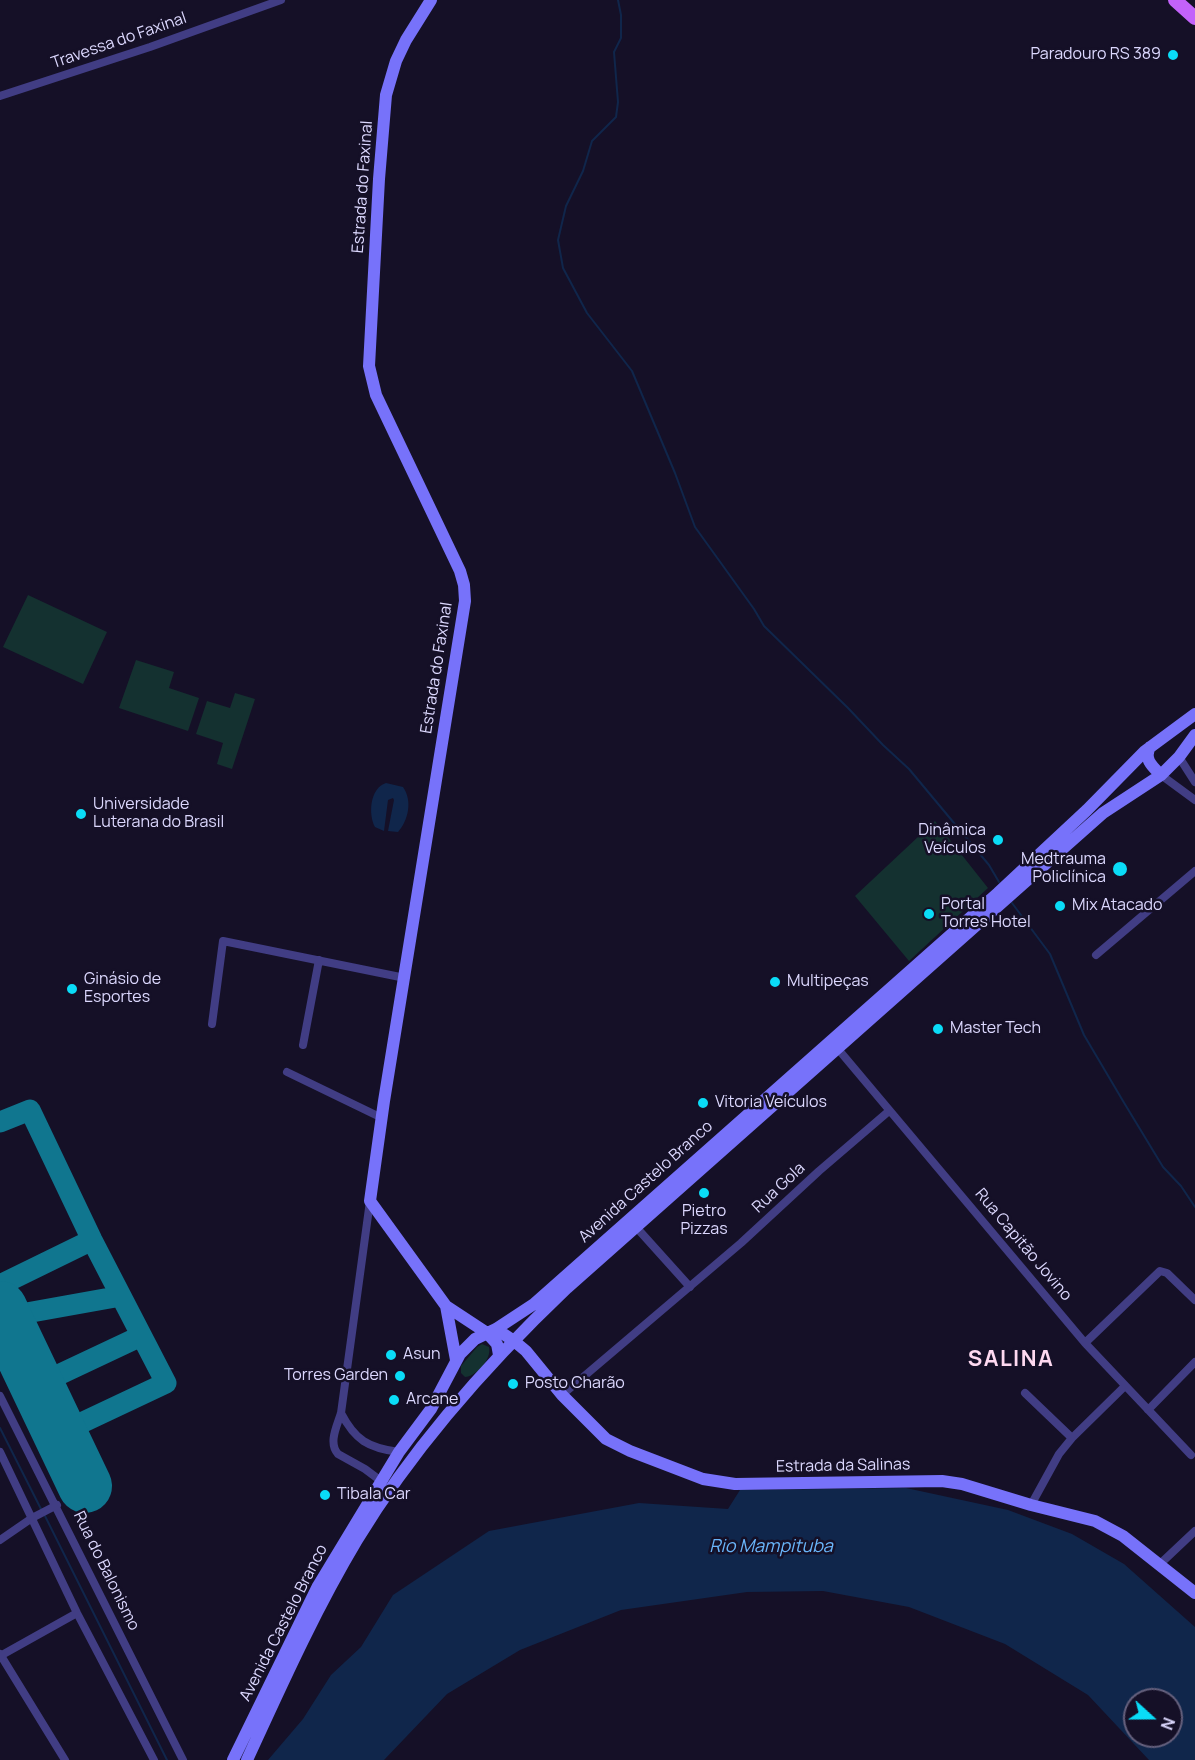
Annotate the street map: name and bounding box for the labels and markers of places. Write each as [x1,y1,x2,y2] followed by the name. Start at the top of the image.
[1031,45,1161,65] place label: Paradouro RS 389
[1166,48,1180,62] marker: Paradouro RS 389
[93,795,224,833] place label: Universidade Luterana do Brasil
[74,807,88,821] marker: Universidade Luterana do Brasil
[918,821,986,859] place label: Dinâmica Veículos
[991,833,1005,847] marker: Dinâmica Veículos
[1021,850,1106,888] place label: Medtrauma Policlínica
[1111,860,1129,878] marker: Medtrauma Policlínica
[941,895,1031,933] place label: Portal Torres Hotel
[1072,896,1163,916] place label: Mix Atacado
[1053,899,1067,913] marker: Mix Atacado
[922,907,936,921] marker: Portal Torres Hotel
[84,970,161,1008] place label: Ginásio de Esportes
[787,972,869,992] place label: Multipeças
[768,975,782,989] marker: Multipeças
[65,982,79,996] marker: Ginásio de Esportes
[950,1019,1041,1039] place label: Master Tech
[931,1022,945,1036] marker: Master Tech
[715,1093,827,1113] place label: Vitoria Veículos
[696,1096,710,1110] marker: Vitoria Veículos
[697,1186,711,1200] marker: Pietro Pizzas
[680,1202,728,1240] place label: Pietro Pizzas
[403,1345,441,1365] place label: Asun
[384,1348,398,1362] marker: Asun
[284,1366,388,1386] place label: Torres Garden
[393,1369,407,1383] marker: Torres Garden
[525,1374,625,1394] place label: Posto Charão
[506,1377,520,1391] marker: Posto Charão
[406,1390,458,1410] place label: Arcane
[387,1393,401,1407] marker: Arcane
[337,1485,411,1505] place label: Tibala Car
[318,1488,332,1502] marker: Tibala Car

